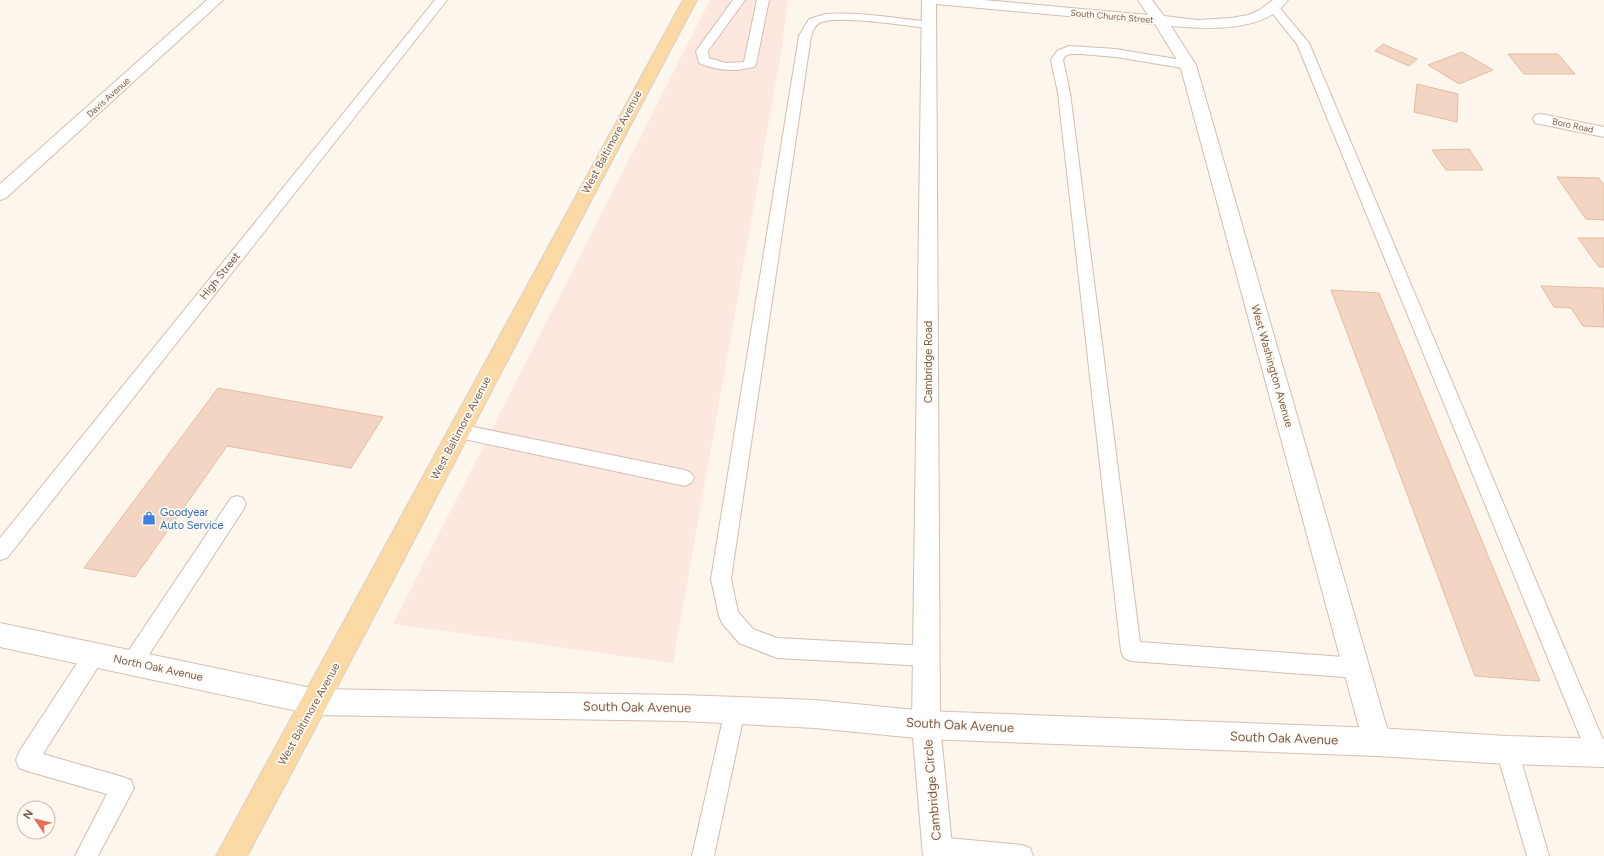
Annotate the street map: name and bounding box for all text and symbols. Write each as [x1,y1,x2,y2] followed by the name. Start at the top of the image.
[1070,7,1155,25] street label: South Church Street
[84,75,132,119] street label: Davis Avenue
[579,88,645,196] street label: West Baltimore Avenue
[1551,115,1595,135] street label: Boro Road
[197,250,243,302] street label: High Street
[1248,303,1296,429] street label: West Washington Avenue
[922,321,935,403] street label: Cambridge Road
[428,374,494,482] street label: West Baltimore Avenue
[160,506,224,532] place label: Goodyear Auto Service
[141,510,157,526] shop icon: Goodyear Auto Service
[112,652,204,684] street label: North Oak Avenue
[275,661,343,767] street label: West Baltimore Avenue
[583,699,691,715] street label: South Oak Avenue
[906,715,1014,735] street label: South Oak Avenue
[1230,729,1338,747] street label: South Oak Avenue
[920,739,944,841] street label: Cambridge Circle
[16,800,56,840] north arrow
[20,807,36,822] text: N

